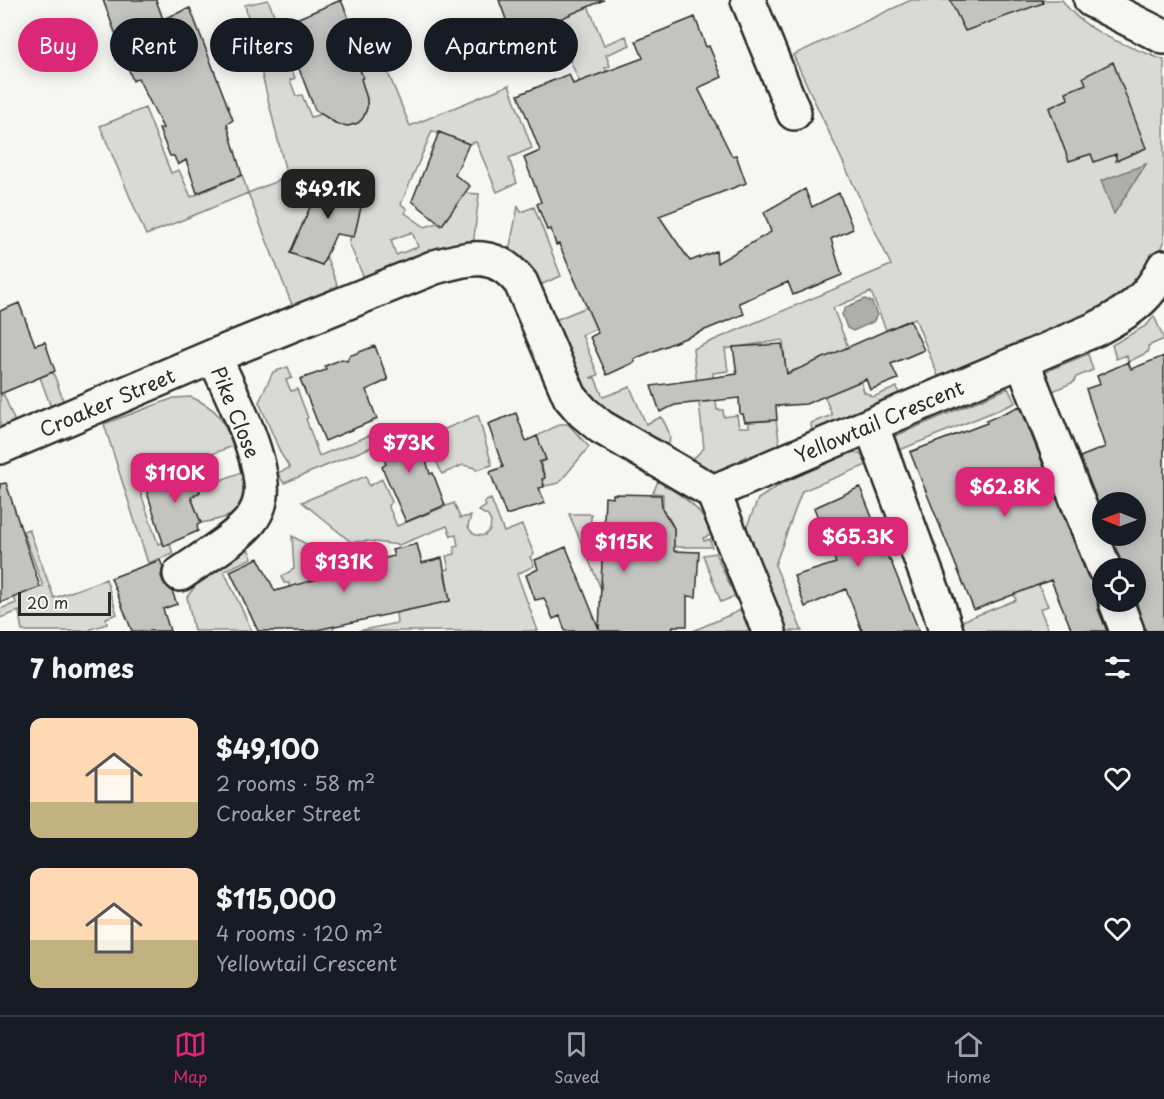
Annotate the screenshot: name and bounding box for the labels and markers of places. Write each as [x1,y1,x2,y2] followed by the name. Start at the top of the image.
[279,169,377,220] pin: $49.1K
[373,423,445,474] pin: $73K
[133,453,217,504] pin: $110K
[956,467,1054,518] pin: $62.8K
[809,517,907,568] pin: $65.3K
[582,522,666,573] pin: $115K
[302,542,386,593] pin: $131K

